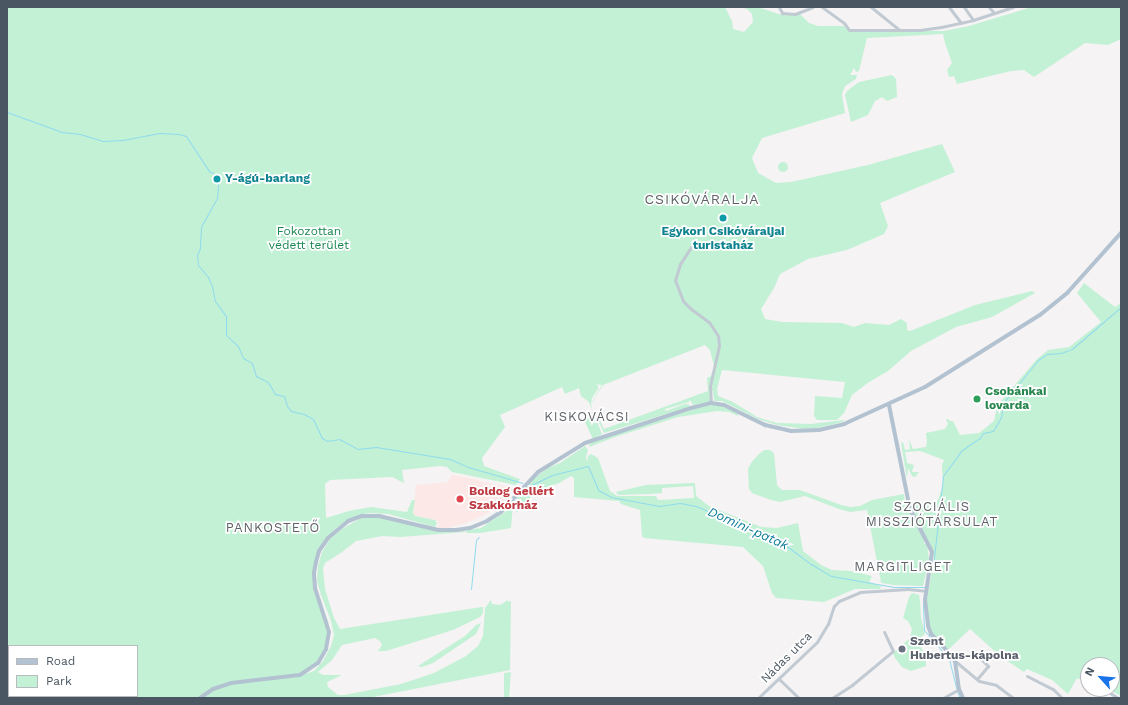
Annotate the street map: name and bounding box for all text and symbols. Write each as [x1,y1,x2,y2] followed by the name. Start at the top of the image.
[225,172,310,186] place label: Y-ágú-barlang
[212,174,222,184] marker: Y-ágú-barlang
[645,191,759,207] district label: CSIKÓVÁRALJA
[718,213,728,223] marker: Egykori Csikóváraljai turistaház
[269,225,349,253] park label: Fokozottan védett terület
[661,225,785,253] place label: Egykori Csikóváraljai turistaház
[985,385,1046,413] place label: Csobánkai lovarda
[972,394,982,404] marker: Csobánkai lovarda
[544,409,630,425] district label: KISKOVÁCSI
[469,485,554,513] place label: Boldog Gellért Szakkórház
[454,493,466,505] marker: Boldog Gellért Szakkórház
[866,500,998,531] district label: SZOCIÁLIS MISSZIÓTÁRSULAT
[705,504,791,554] water label: Domini-patak
[226,520,320,536] district label: PANKOSTETŐ
[854,559,952,575] district label: MARGITLIGET
[759,630,815,686] street label: Nádas utca
[910,635,1019,663] place label: Szent Hubertus-kápolna
[897,644,907,654] marker: Szent Hubertus-kápolna
[8,645,138,697] legend
[46,654,75,668] text: Road
[1080,657,1120,697] north arrow
[1082,665,1097,678] text: N
[46,674,72,688] text: Park

